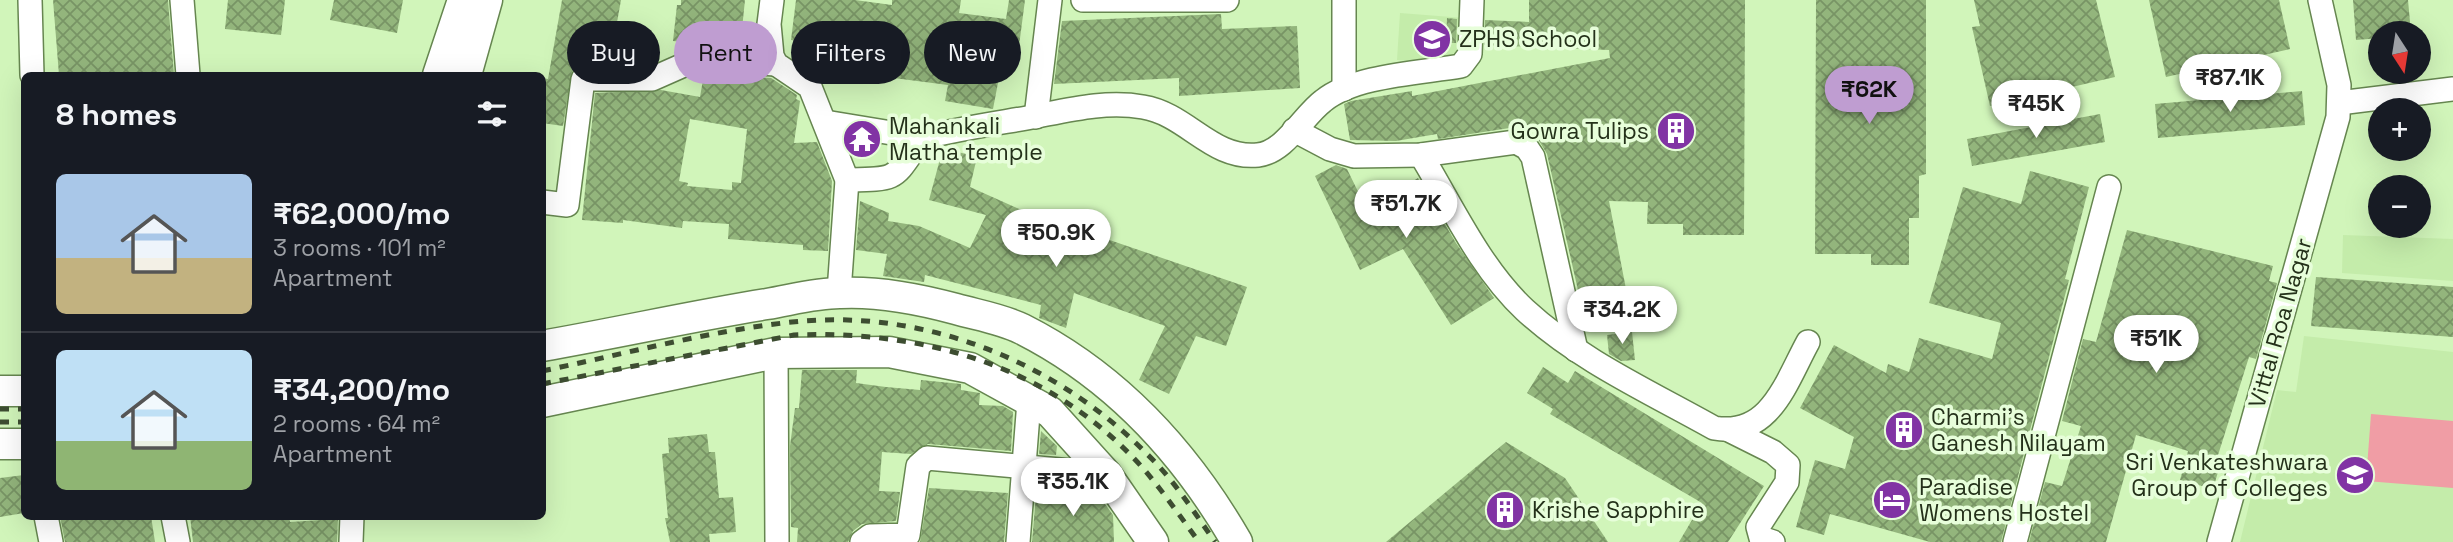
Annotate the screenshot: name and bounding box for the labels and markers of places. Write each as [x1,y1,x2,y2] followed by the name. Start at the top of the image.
[1411,18,1453,60] school or university icon: ZPHS School
[1459,24,1597,54] place label: ZPHS School
[2173,54,2287,114] pin: ₹87.1K
[1828,66,1910,126] pin: ₹62K
[1995,80,2077,140] pin: ₹45K
[1655,110,1697,152] building icon: Gowra Tulips
[889,111,1043,167] place label: Mahankali Matha temple
[1511,116,1649,146] place label: Gowra Tulips
[841,118,883,160] temple icon: Mahankali Matha temple
[1349,180,1463,240] pin: ₹51.7K
[999,210,1113,269] pin: ₹50.9K
[1565,286,1679,346] pin: ₹34.2K
[2115,316,2197,375] pin: ₹51K
[1931,402,2106,458] place label: Charmi's Ganesh Nilayam
[1883,409,1925,451] building icon: Charmi's Ganesh Nilayam
[2125,447,2328,503] place label: Sri Venkateshwara Group of Colleges
[2334,454,2376,496] school or university icon: Sri Venkateshwara Group of Colleges
[1016,458,1130,518] pin: ₹35.1K
[1919,472,2089,528] place label: Paradise Womens Hostel
[1871,479,1913,521] hotel icon: Paradise Womens Hostel
[1484,489,1526,531] building icon: Krishe Sapphire
[1532,495,1705,525] place label: Krishe Sapphire

